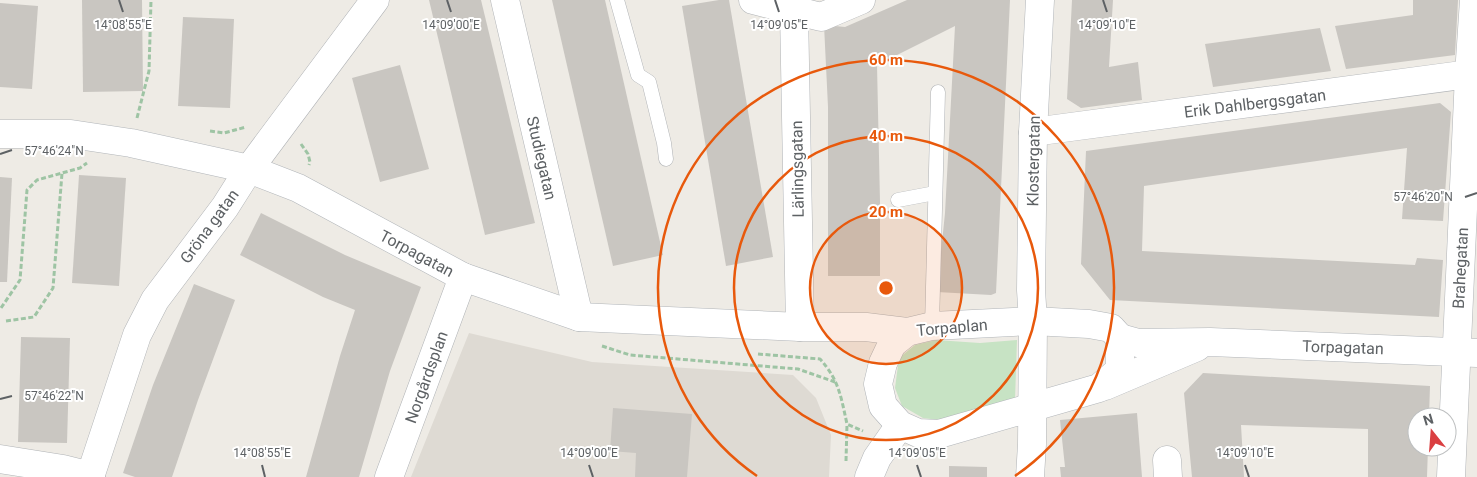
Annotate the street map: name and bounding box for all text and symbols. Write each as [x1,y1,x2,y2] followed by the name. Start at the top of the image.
[94,18,152,32] text: 14°08'55"E
[422,18,480,32] text: 14°09'00"E
[750,18,808,32] text: 14°09'05"E
[1078,18,1136,32] text: 14°09'10"E
[869,51,903,69] text: 60 m
[1183,85,1327,122] street label: Erik Dahlbergsgatan
[523,114,560,202] street label: Studiegatan
[1023,115,1044,207] street label: Klostergatan
[787,120,808,218] street label: Lärlingsgatan
[869,127,903,145] text: 40 m
[24,144,84,158] text: 57°46'24"N
[176,185,243,267] street label: Gröna gatan
[1393,190,1453,204] text: 57°46'20"N
[869,203,903,221] text: 20 m
[376,226,457,281] street label: Torpagatan
[1449,227,1472,309] street label: Brahegatan
[877,279,895,297] centre of rings
[916,315,988,340] street label: Torpaplan
[401,329,452,426] street label: Norgårdsplan
[1302,337,1384,358] street label: Torpagatan
[24,389,84,403] text: 57°46'22"N
[1407,407,1457,457] north arrow
[1421,410,1435,429] text: N
[233,446,291,460] text: 14°08'55"E
[560,446,618,460] text: 14°09'00"E
[888,446,946,460] text: 14°09'05"E
[1216,446,1274,460] text: 14°09'10"E

